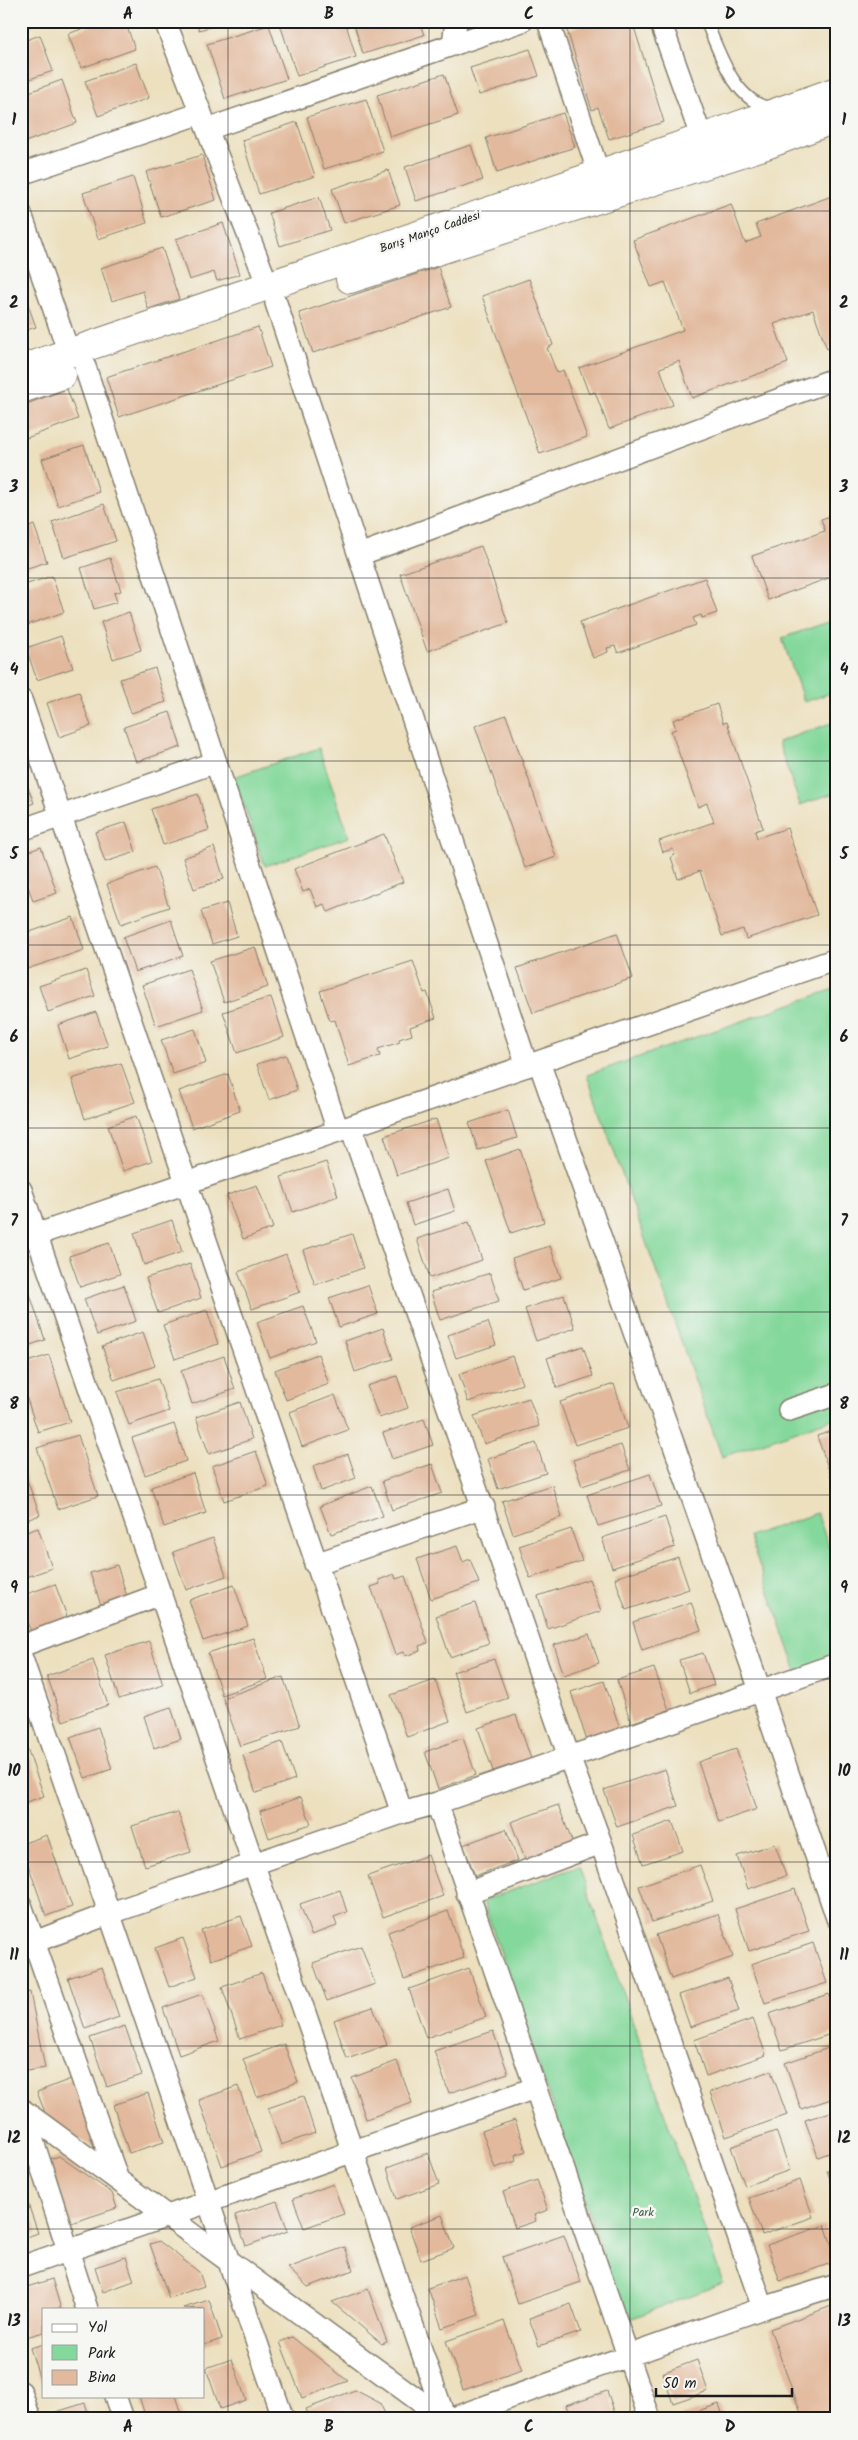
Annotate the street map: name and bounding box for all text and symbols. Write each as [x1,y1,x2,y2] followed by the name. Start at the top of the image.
[123,2,133,27] text: A
[324,2,334,27] text: B
[524,2,534,27] text: C
[725,2,736,27] text: D
[12,108,17,133] text: 1
[842,108,847,133] text: 1
[377,205,484,258] street label: Barış Manço Caddesi
[9,291,19,316] text: 2
[839,291,849,316] text: 2
[9,475,19,500] text: 3
[839,475,849,500] text: 3
[10,658,19,683] text: 4
[840,658,849,683] text: 4
[9,842,20,867] text: 5
[839,842,850,867] text: 5
[10,1025,19,1050] text: 6
[840,1025,849,1050] text: 6
[10,1209,18,1234] text: 7
[840,1209,848,1234] text: 7
[9,1392,19,1417] text: 8
[839,1392,849,1417] text: 8
[10,1576,18,1601] text: 9
[840,1576,848,1601] text: 9
[7,1759,21,1784] text: 10
[837,1759,851,1784] text: 10
[9,1943,19,1968] text: 11
[839,1943,849,1968] text: 11
[7,2126,21,2151] text: 12
[837,2126,851,2151] text: 12
[632,2203,654,2222] park label: Park
[42,2308,205,2398] legend
[7,2309,21,2334] text: 13
[837,2309,851,2334] text: 13
[88,2316,107,2340] text: Yol
[88,2342,116,2366] text: Park
[656,2365,792,2397] scale bar
[88,2366,116,2390] text: Bina
[663,2372,697,2396] text: 50 m
[123,2415,133,2440] text: A
[324,2415,334,2440] text: B
[524,2415,534,2440] text: C
[725,2415,736,2440] text: D

